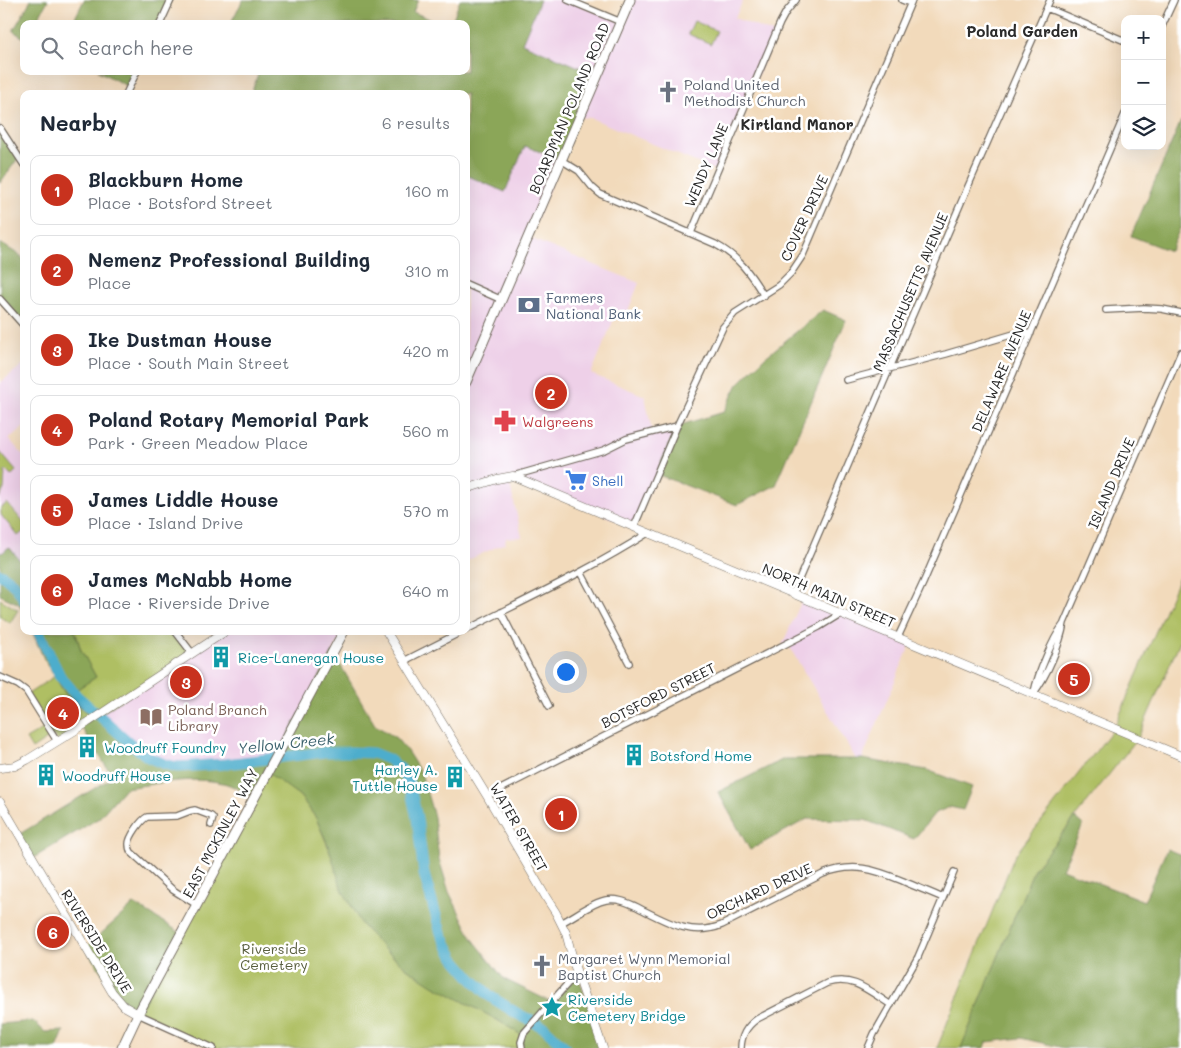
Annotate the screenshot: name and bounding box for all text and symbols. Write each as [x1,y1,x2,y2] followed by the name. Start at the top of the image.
[1121,15,1166,150] map controls
[1121,15,1166,60] button: +
[20,20,470,75] search box
[524,20,614,196] street label: BOARDMAN POLAND ROAD
[966,21,1078,41] district label: Poland Garden
[38,34,66,62] icon: search
[78,35,194,60] text: Search here
[1121,60,1166,105] button: −
[684,75,806,110] place label: Poland United Methodist Church
[655,79,681,105] church icon: Poland United Methodist Church
[1121,105,1166,150] button: layers
[40,109,117,136] text: Nearby
[382,112,450,133] text: 6 results
[740,114,854,134] district label: Kirtland Manor
[680,120,732,210] street label: WENDY LANE
[88,167,243,192] text: Blackburn Home
[776,172,832,264] street label: COVER DRIVE
[53,180,61,201] text: 1
[404,180,449,201] text: 160 m
[88,192,272,213] text: Place · Botsford Street
[868,210,952,374] street label: MASSACHUSETTS AVENUE
[88,247,370,272] text: Nemenz Professional Building
[53,260,61,281] text: 2
[405,260,449,281] text: 310 m
[88,272,131,293] text: Place
[546,288,641,323] place label: Farmers National Bank
[516,292,542,318] bank icon: Farmers National Bank
[967,307,1035,435] street label: DELAWARE AVENUE
[88,327,272,352] text: Ike Dustman House
[52,340,62,361] text: 3
[403,340,449,361] text: 420 m
[88,352,289,373] text: Place · South Main Street
[535,374,567,412] pin: 2
[88,407,369,432] text: Poland Rotary Memorial Park
[492,408,518,434] pharmacy icon: Walgreens
[522,412,594,431] place label: Walgreens
[52,420,62,441] text: 4
[402,420,449,441] text: 560 m
[88,432,308,453] text: Park · Green Meadow Place
[1083,435,1139,531] street label: ISLAND DRIVE
[563,467,589,493] supermarket icon: Shell
[592,471,623,490] place label: Shell
[88,487,278,512] text: James Liddle House
[52,500,62,521] text: 5
[403,500,449,521] text: 570 m
[88,512,243,533] text: Place · Island Drive
[759,558,899,632] street label: NORTH MAIN STREET
[88,567,292,592] text: James McNabb Home
[52,580,62,601] text: 6
[402,580,449,601] text: 640 m
[88,592,270,613] text: Place · Riverside Drive
[208,644,234,670] building icon: Rice-Lanergan House
[238,648,384,667] place label: Rice-Lanergan House
[598,658,719,732] street label: BOTSFORD STREET
[553,659,579,685] your location
[1058,660,1090,698] pin: 5
[170,663,202,701] pin: 3
[47,694,79,732] pin: 4
[168,700,267,735] place label: Poland Branch Library
[138,704,164,730] library icon: Poland Branch Library
[237,728,336,758] water label: Yellow Creek
[74,734,100,760] building icon: Woodruff Foundry
[104,738,227,757] place label: Woodruff Foundry
[621,742,647,768] building icon: Botsford Home
[650,746,752,765] place label: Botsford Home
[352,760,438,795] place label: Harley A. Tuttle House
[33,762,59,788] building icon: Woodruff House
[442,764,468,790] building icon: Harley A. Tuttle House
[178,765,262,901] street label: EAST MCKINLEY WAY
[62,766,171,785] place label: Woodruff House
[486,779,552,875] street label: WATER STREET
[545,795,577,833] pin: 1
[703,858,815,924] street label: ORCHARD DRIVE
[57,886,137,996] street label: RIVERSIDE DRIVE
[37,913,69,951] pin: 6
[240,939,308,974] park label: Riverside Cemetery
[558,949,731,984] place label: Margaret Wynn Memorial Baptist Church
[529,953,555,979] church icon: Margaret Wynn Memorial Baptist Church
[568,990,686,1025] place label: Riverside Cemetery Bridge
[539,994,565,1020] place icon: Riverside Cemetery Bridge

